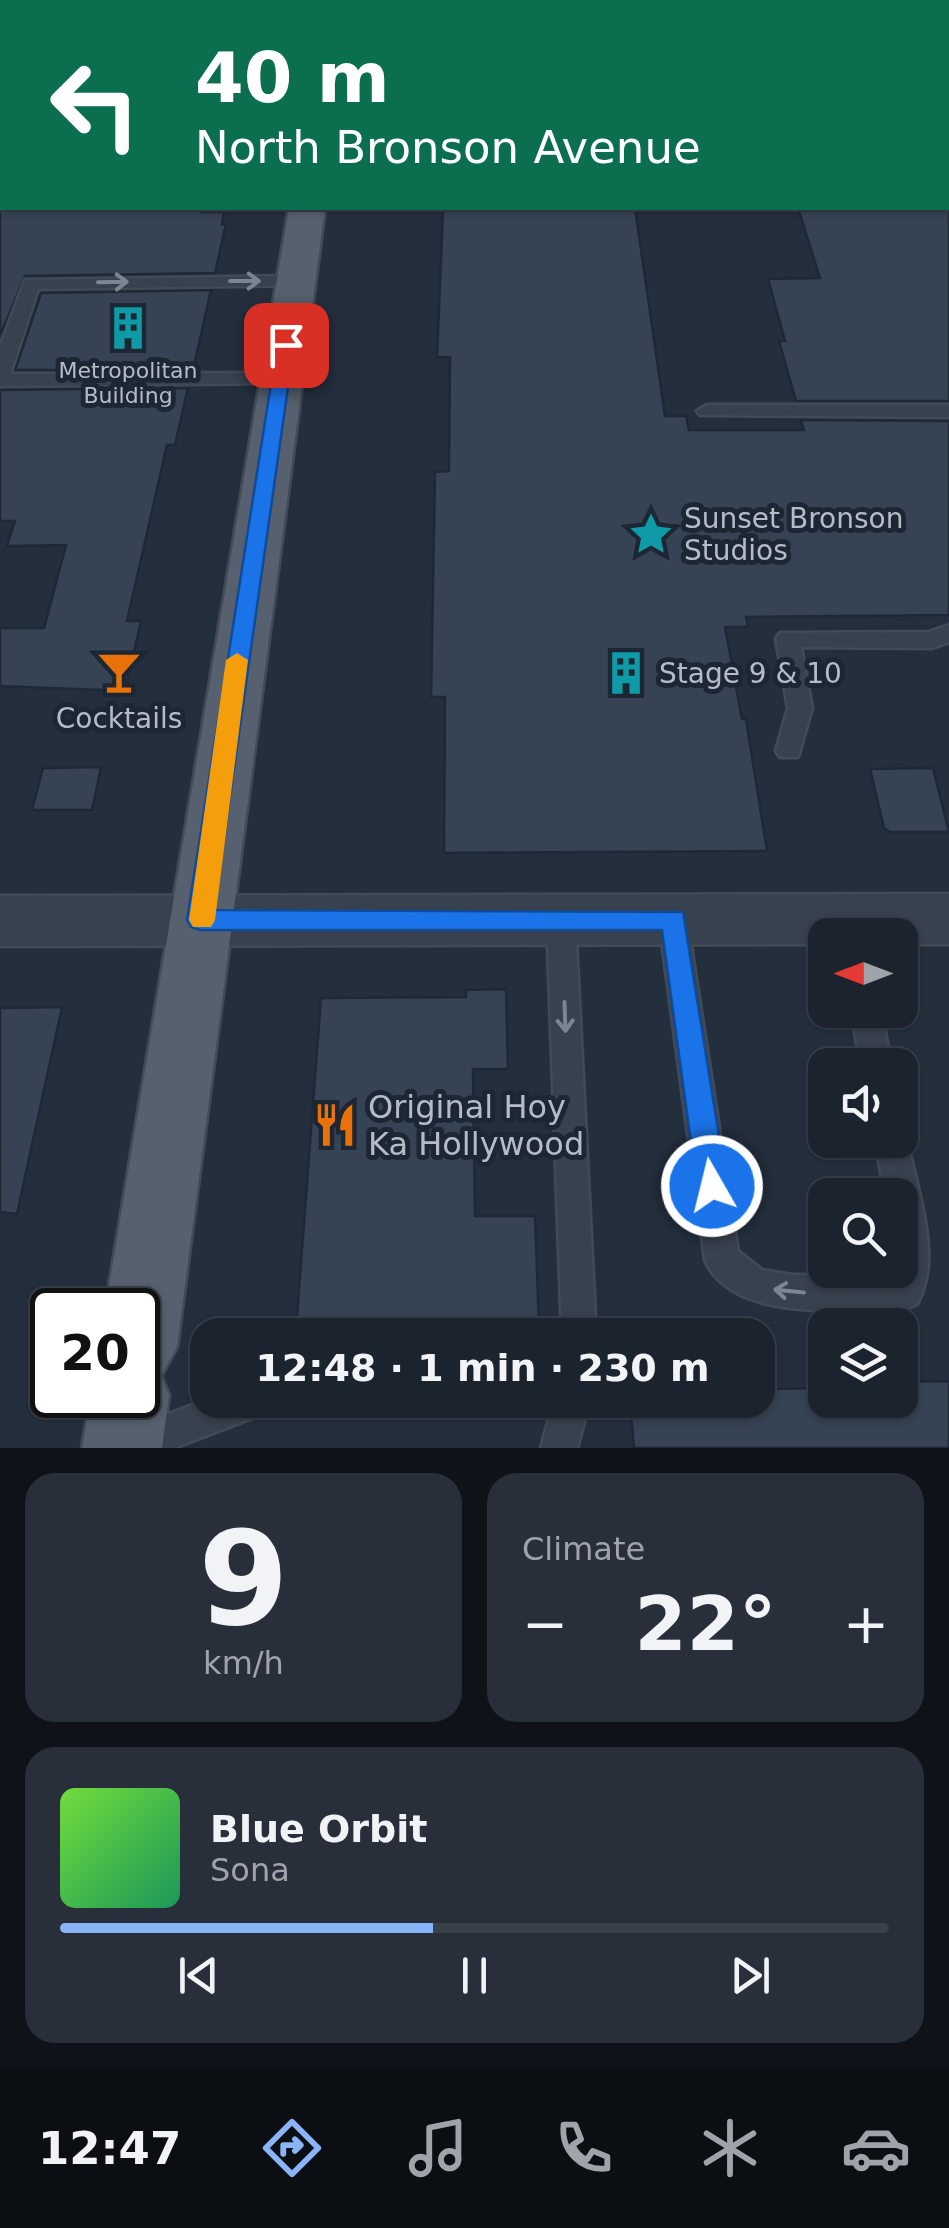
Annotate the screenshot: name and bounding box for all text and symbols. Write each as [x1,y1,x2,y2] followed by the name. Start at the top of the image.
[195,37,390,119] text: 40 m
[30,40,160,170] icon: left
[195,121,701,174] text: North Bronson Avenue
[228,272,261,290] one-way arrow
[96,273,128,292] one-way arrow
[244,303,329,388] pin
[104,304,152,352] building icon: Metropolitan Building
[259,318,314,373] icon: arrive
[59,358,197,408] place label: Metropolitan Building
[684,502,903,567] place label: Sunset Bronson Studios
[627,510,675,558] place icon: Sunset Bronson Studios
[95,648,143,696] bar icon: Cocktails
[602,649,650,697] building icon: Stage 9 & 10
[659,657,842,690] place label: Stage 9 & 10
[56,702,182,735] place label: Cocktails
[808,918,918,1028] north arrow
[808,918,918,1418] map controls
[556,1000,575,1032] one-way arrow
[808,1048,918,1158] button: sound
[368,1088,584,1163] place label: Original Hoy Ka Hollywood
[311,1101,359,1149] restaurant icon: Original Hoy Ka Hollywood
[660,1134,764,1238] position arrow
[808,1178,918,1288] button: search
[773,1281,806,1300] one-way arrow
[30,1288,160,1418] speed limit sign: 20
[808,1308,918,1418] button: layers
[255,1346,710,1390] text: 12:48 · 1 min · 230 m
[198,1503,289,1655] text: 9
[522,1530,645,1568] text: Climate
[635,1580,776,1668] text: 22°
[522,1592,568,1656] text: −
[843,1592,889,1656] text: +
[203,1644,284,1682] text: km/h
[210,1807,427,1851] text: Blue Orbit
[210,1851,290,1889] text: Sona
[171,1948,226,2003] icon: previous
[447,1948,502,2003] icon: pause
[723,1948,778,2003] icon: next
[257,2113,327,2183] icon: directions
[403,2113,473,2183] icon: music
[549,2113,619,2183] icon: phone
[695,2113,765,2183] icon: climate
[841,2113,911,2183] icon: car
[38,2122,181,2175] text: 12:47

